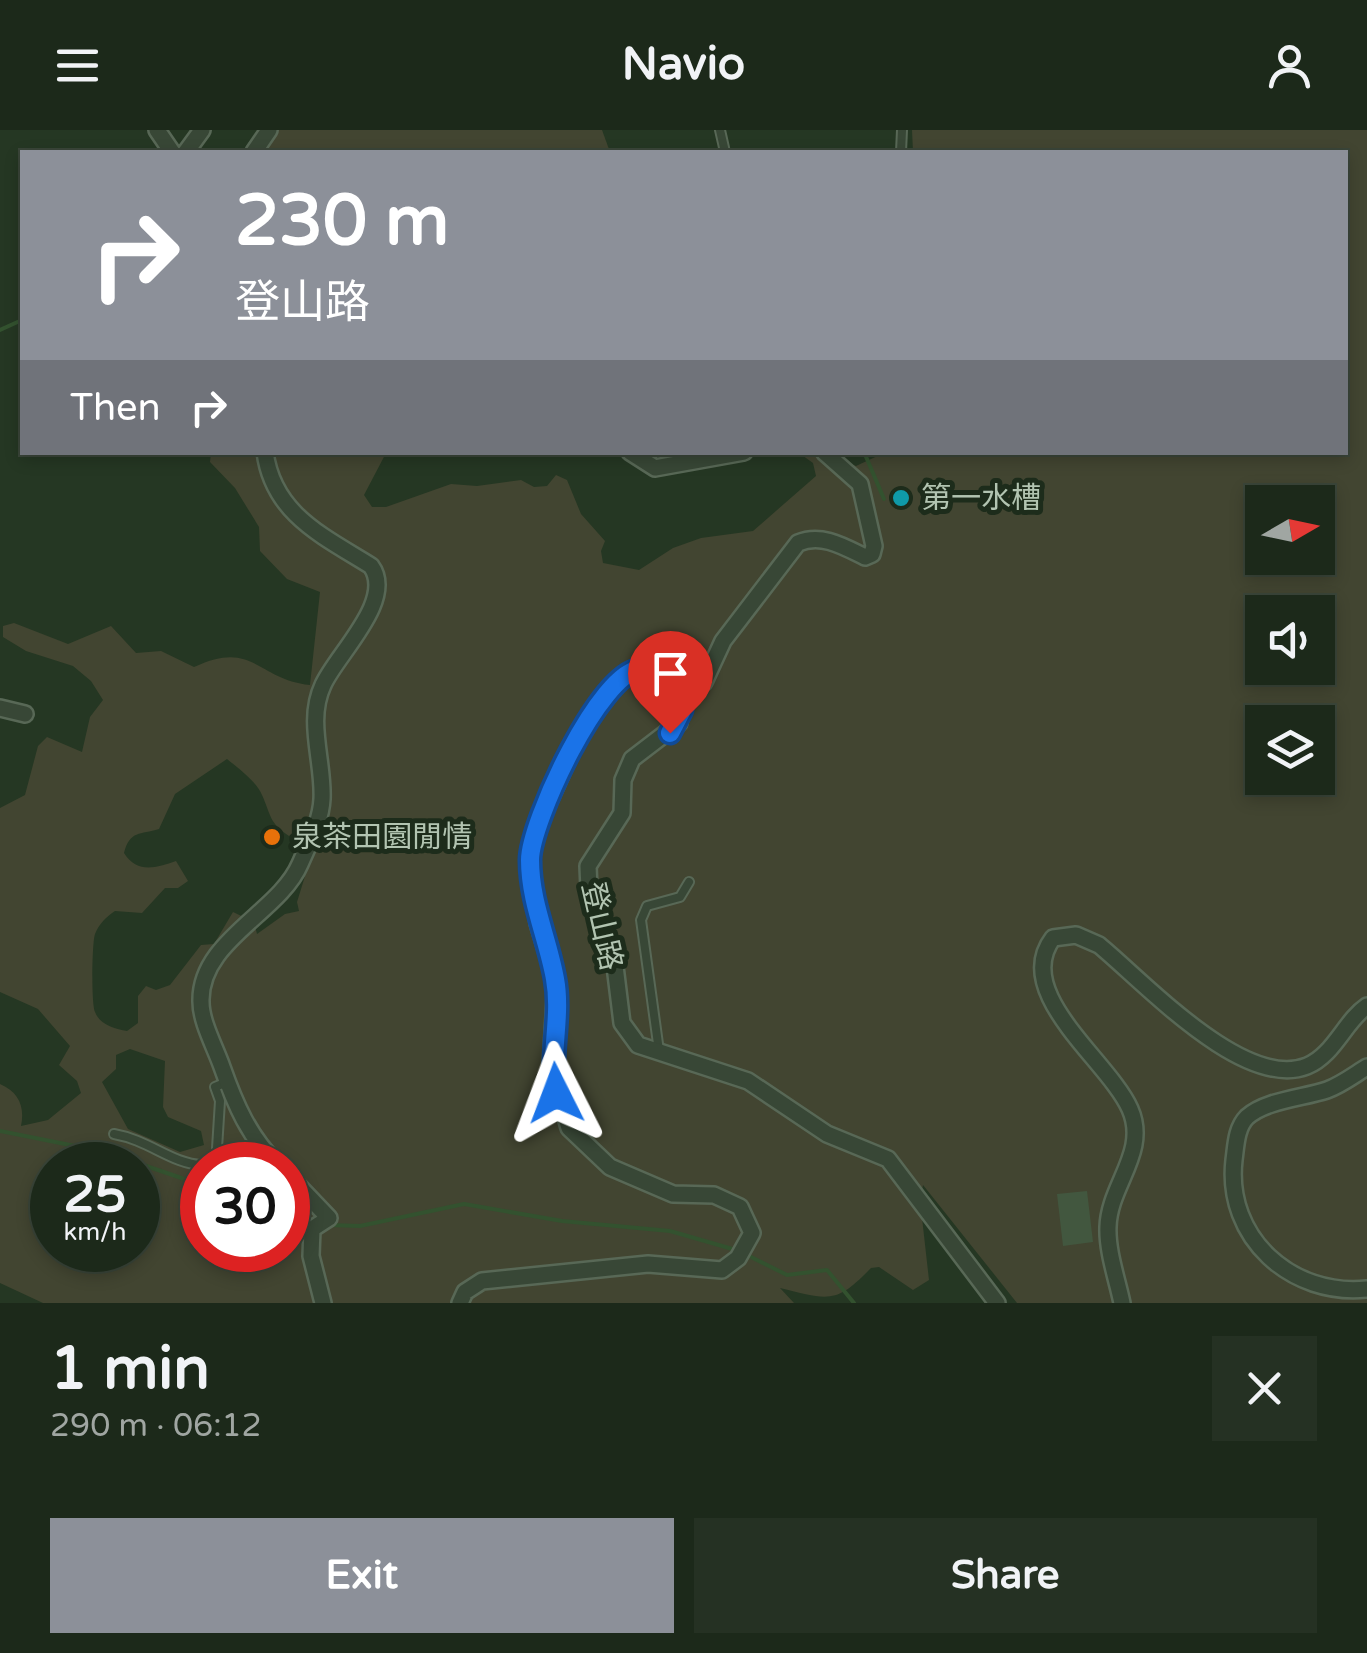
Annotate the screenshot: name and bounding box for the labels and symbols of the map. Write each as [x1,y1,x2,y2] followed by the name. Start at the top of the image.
[921,480,1041,517] place label: 第一水槽
[1245,485,1335,575] north arrow
[890,487,912,509] marker: 第一水槽
[628,631,713,734] pin
[292,819,472,856] place label: 泉茶田園閒情
[261,826,283,848] marker: 泉茶田園閒情
[573,878,630,974] street label: 登山路
[504,1041,608,1145] position arrow
[180,1142,310,1272] speed limit sign: 30

